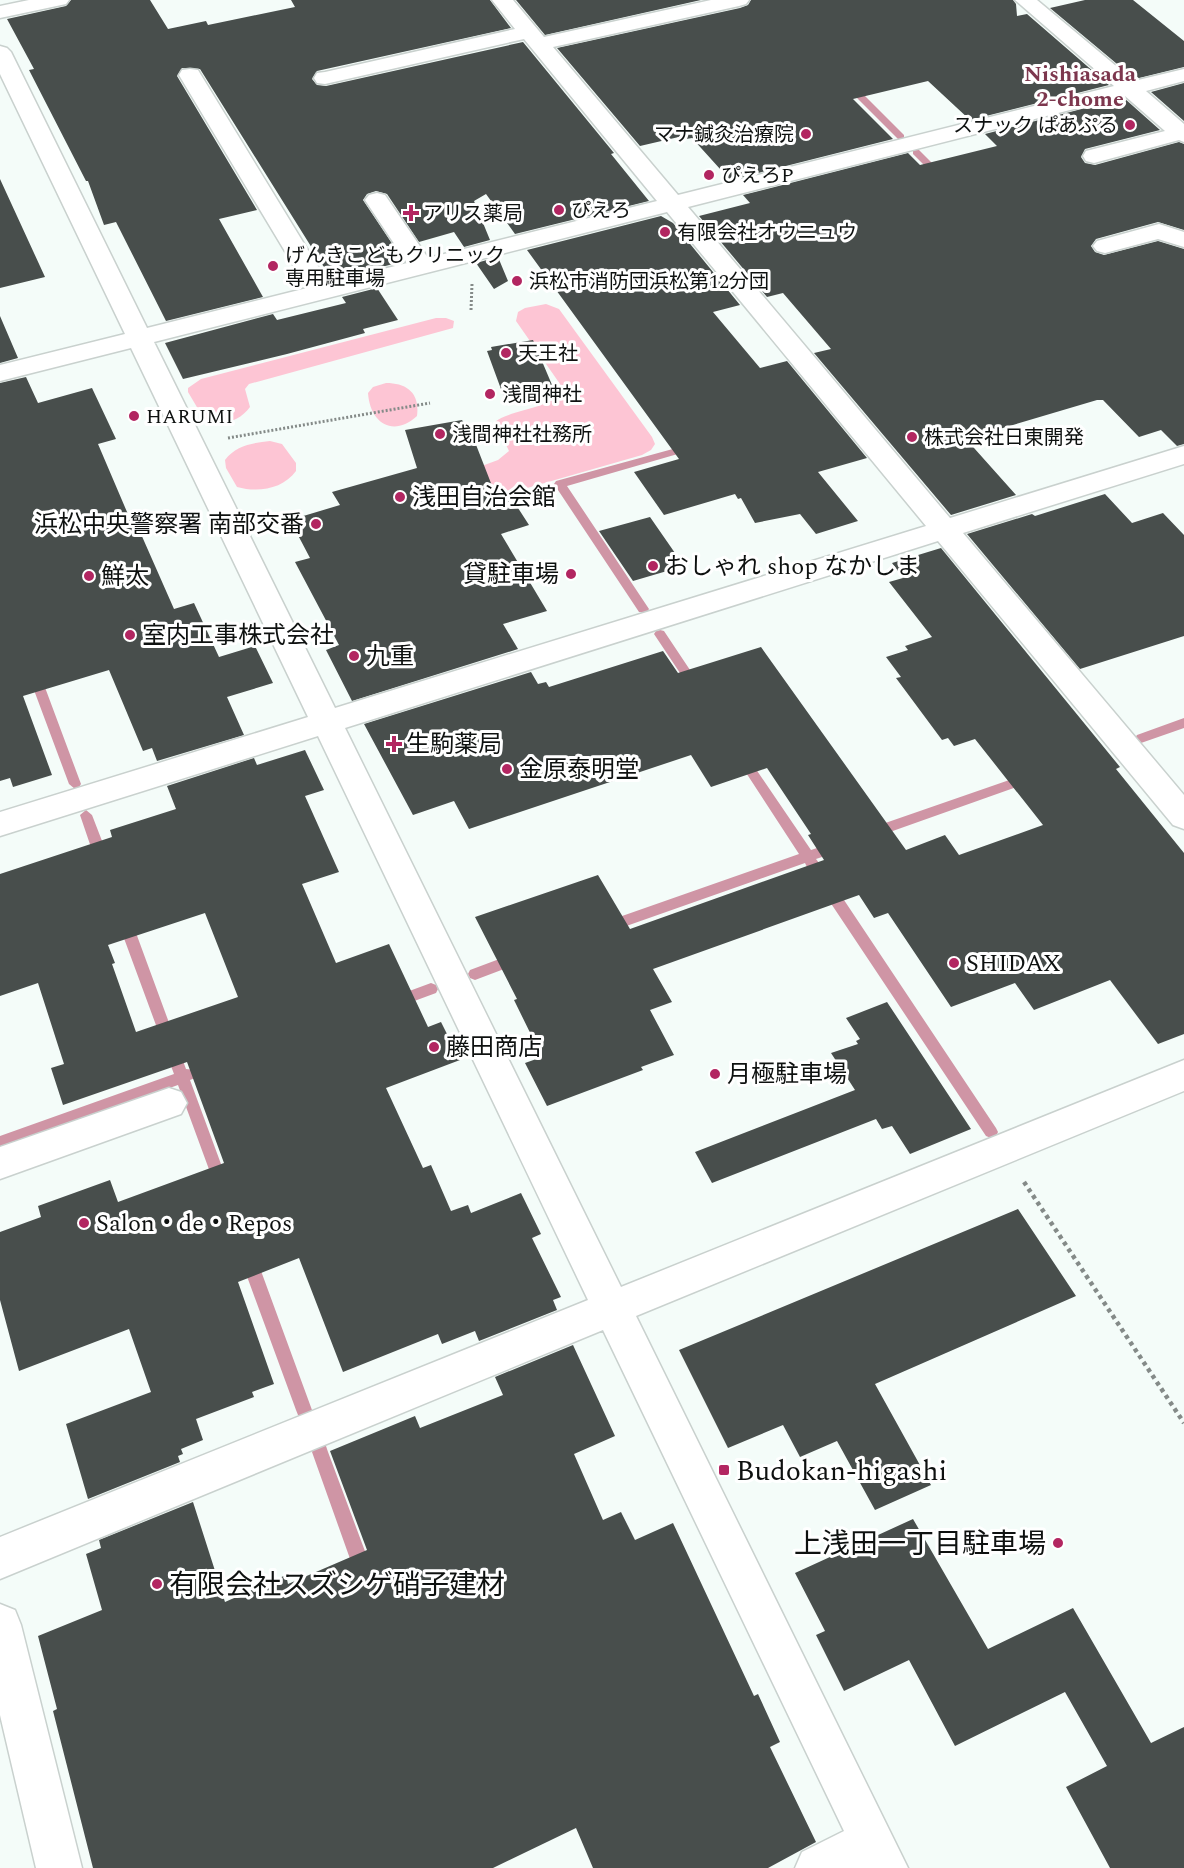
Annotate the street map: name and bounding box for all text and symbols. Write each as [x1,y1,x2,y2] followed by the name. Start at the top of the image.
[1024,58,1137,116] district label: Nishiasada 2-chome
[953,111,1118,141] place label: スナック ぱあぷる
[1123,118,1137,132] marker: スナック ぱあぷる
[654,120,794,150] place label: マナ鍼灸治療院
[799,127,813,141] marker: マナ鍼灸治療院
[721,161,794,191] place label: ぴえろP
[702,168,716,182] marker: ぴえろP
[571,196,631,226] place label: ぴえろ
[423,199,523,229] place label: アリス薬局
[552,203,566,217] marker: ぴえろ
[404,206,418,220] marker: アリス薬局
[677,218,857,248] place label: 有限会社オウニュウ
[658,225,672,239] marker: 有限会社オウニュウ
[285,241,505,294] place label: げんきこどもクリニック 専用駐車場
[266,259,280,273] marker: げんきこどもクリニック 専用駐車場
[529,267,769,297] place label: 浜松市消防団浜松第12分団
[510,274,524,288] marker: 浜松市消防団浜松第12分団
[518,339,578,369] place label: 天王社
[499,346,513,360] marker: 天王社
[502,380,582,410] place label: 浅間神社
[483,387,497,401] marker: 浅間神社
[146,402,233,432] place label: HARUMI
[127,409,141,423] marker: HARUMI
[452,420,592,450] place label: 浅間神社社務所
[924,423,1084,453] place label: 株式会社日東開発
[433,427,447,441] marker: 浅間神社社務所
[905,430,919,444] marker: 株式会社日東開発
[412,480,556,516] place label: 浅田自治会館
[393,490,407,504] marker: 浅田自治会館
[34,507,304,543] place label: 浜松中央警察署 南部交番
[309,517,323,531] marker: 浜松中央警察署 南部交番
[665,549,920,585] place label: おしゃれ shop なかしま
[463,557,559,593] place label: 貸駐車場
[101,559,149,595] place label: 鮮太
[646,559,660,573] marker: おしゃれ shop なかしま
[564,567,578,581] marker: 貸駐車場
[82,569,96,583] marker: 鮮太
[142,618,334,654] place label: 室内工事株式会社
[123,628,137,642] marker: 室内工事株式会社
[366,639,414,675] place label: 九重
[347,649,361,663] marker: 九重
[406,727,502,763] place label: 生駒薬局
[387,737,401,751] marker: 生駒薬局
[519,752,639,788] place label: 金原泰明堂
[500,762,514,776] marker: 金原泰明堂
[966,946,1061,982] place label: SHIDAX
[947,956,961,970] marker: SHIDAX
[446,1030,542,1066] place label: 藤田商店
[427,1040,441,1054] marker: 藤田商店
[727,1057,847,1093] place label: 月極駐車場
[708,1067,722,1081] marker: 月極駐車場
[96,1206,292,1242] place label: Salon・de・Repos
[77,1216,91,1230] marker: Salon・de・Repos
[736,1450,947,1493] place label: Budokan-higashi
[717,1463,731,1477] marker: Budokan-higashi
[794,1523,1046,1566] place label: 上浅田一丁目駐車場
[1051,1536,1065,1550] marker: 上浅田一丁目駐車場
[169,1564,505,1607] place label: 有限会社スズシゲ硝子建材
[150,1577,164,1591] marker: 有限会社スズシゲ硝子建材

